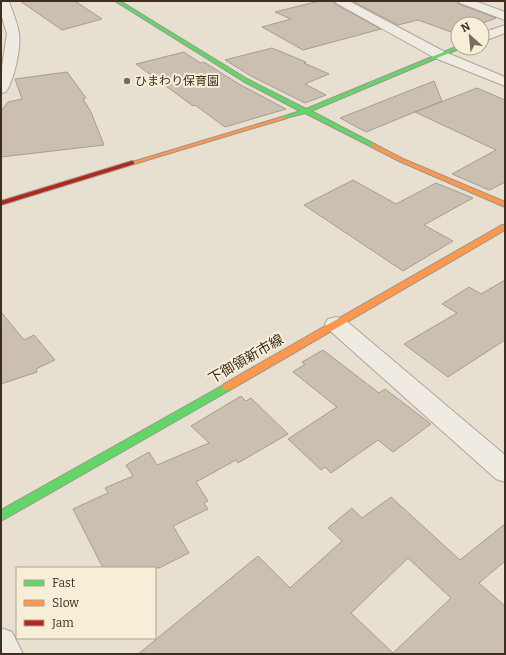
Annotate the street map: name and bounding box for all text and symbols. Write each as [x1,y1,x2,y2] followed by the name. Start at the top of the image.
[450,16,490,56] north arrow
[459,20,473,35] text: N
[135,74,219,88] place label: ひまわり保育園
[122,76,132,86] marker: ひまわり保育園
[205,331,287,387] street label: 下御領新市線
[16,567,156,639] legend
[52,576,76,590] text: Fast
[52,596,79,610] text: Slow
[51,616,74,630] text: Jam

